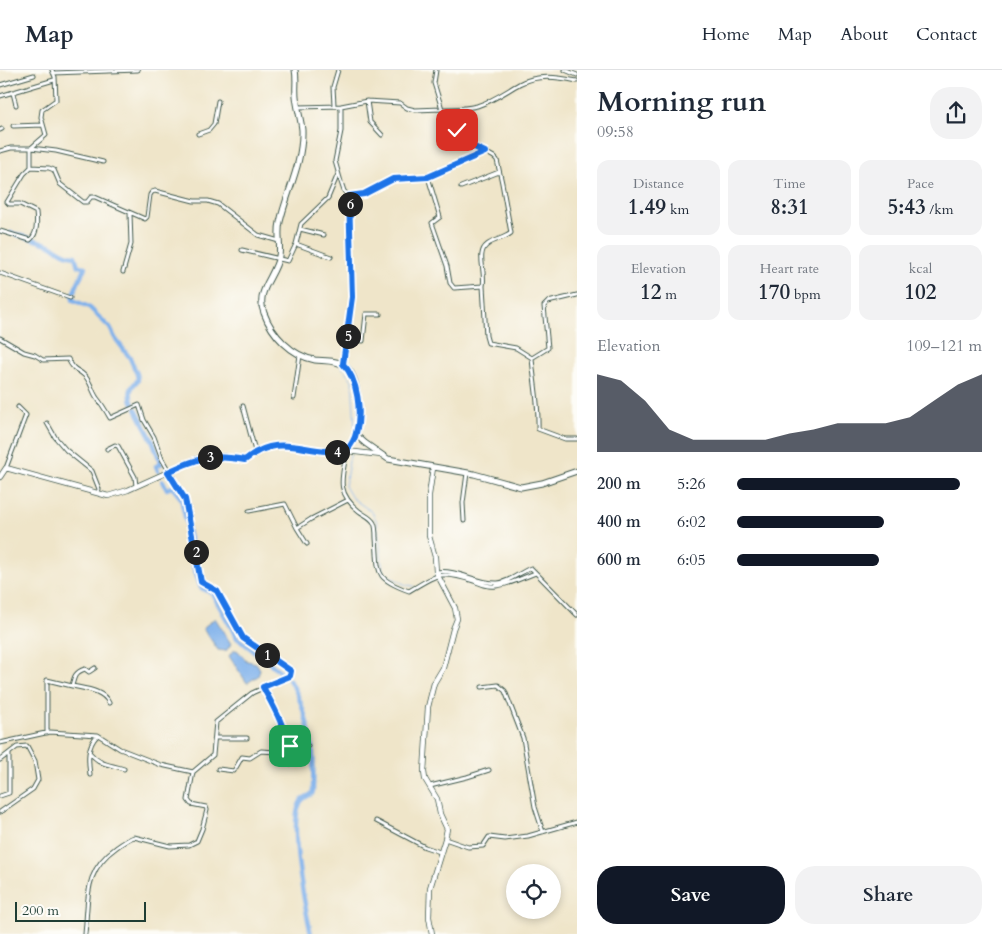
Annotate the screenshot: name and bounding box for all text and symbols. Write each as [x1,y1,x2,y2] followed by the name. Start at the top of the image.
[25,18,74,51] text: Map
[702,22,750,47] text: Home
[778,22,812,47] text: Map
[840,22,888,47] text: About
[916,22,977,47] text: Contact
[597,83,766,121] text: Morning run
[930,87,982,139] button: share
[436,109,478,151] pin
[443,116,471,144] icon: check
[597,121,634,143] text: 09:58
[633,174,684,193] text: Distance
[773,174,806,193] text: Time
[907,174,934,193] text: Pace
[338,192,362,216] pin: 6
[628,193,666,222] text: 1.49
[770,193,809,222] text: 8:31
[887,193,926,222] text: 5:43
[347,195,354,214] text: 6
[666,200,689,219] text: km
[926,200,954,219] text: /km
[631,259,686,278] text: Elevation
[760,259,819,278] text: Heart rate
[909,259,932,278] text: kcal
[640,278,661,307] text: 12
[758,278,790,307] text: 170
[904,278,937,307] text: 102
[661,285,677,304] text: m
[790,285,821,304] text: bpm
[336,324,360,348] pin: 5
[345,327,352,346] text: 5
[597,335,661,357] text: Elevation
[906,335,982,357] text: 109–121 m
[324,440,350,464] pin: 4
[334,443,341,462] text: 4
[198,444,222,470] pin: 3
[207,448,214,467] text: 3
[597,473,641,495] text: 200 m
[677,473,706,495] text: 5:26
[597,511,641,533] text: 400 m
[677,511,706,533] text: 6:02
[184,540,208,564] pin: 2
[193,543,200,562] text: 2
[597,549,641,571] text: 600 m
[677,549,706,571] text: 6:05
[254,642,280,668] pin: 1
[264,646,271,665] text: 1
[269,725,311,767] pin
[276,732,304,760] icon: arrive
[506,864,561,919] map controls
[506,864,561,919] button: locate
[597,866,785,924] button: Save
[795,866,982,924] button: Share
[15,899,146,922] scale bar
[22,901,59,920] text: 200 m

